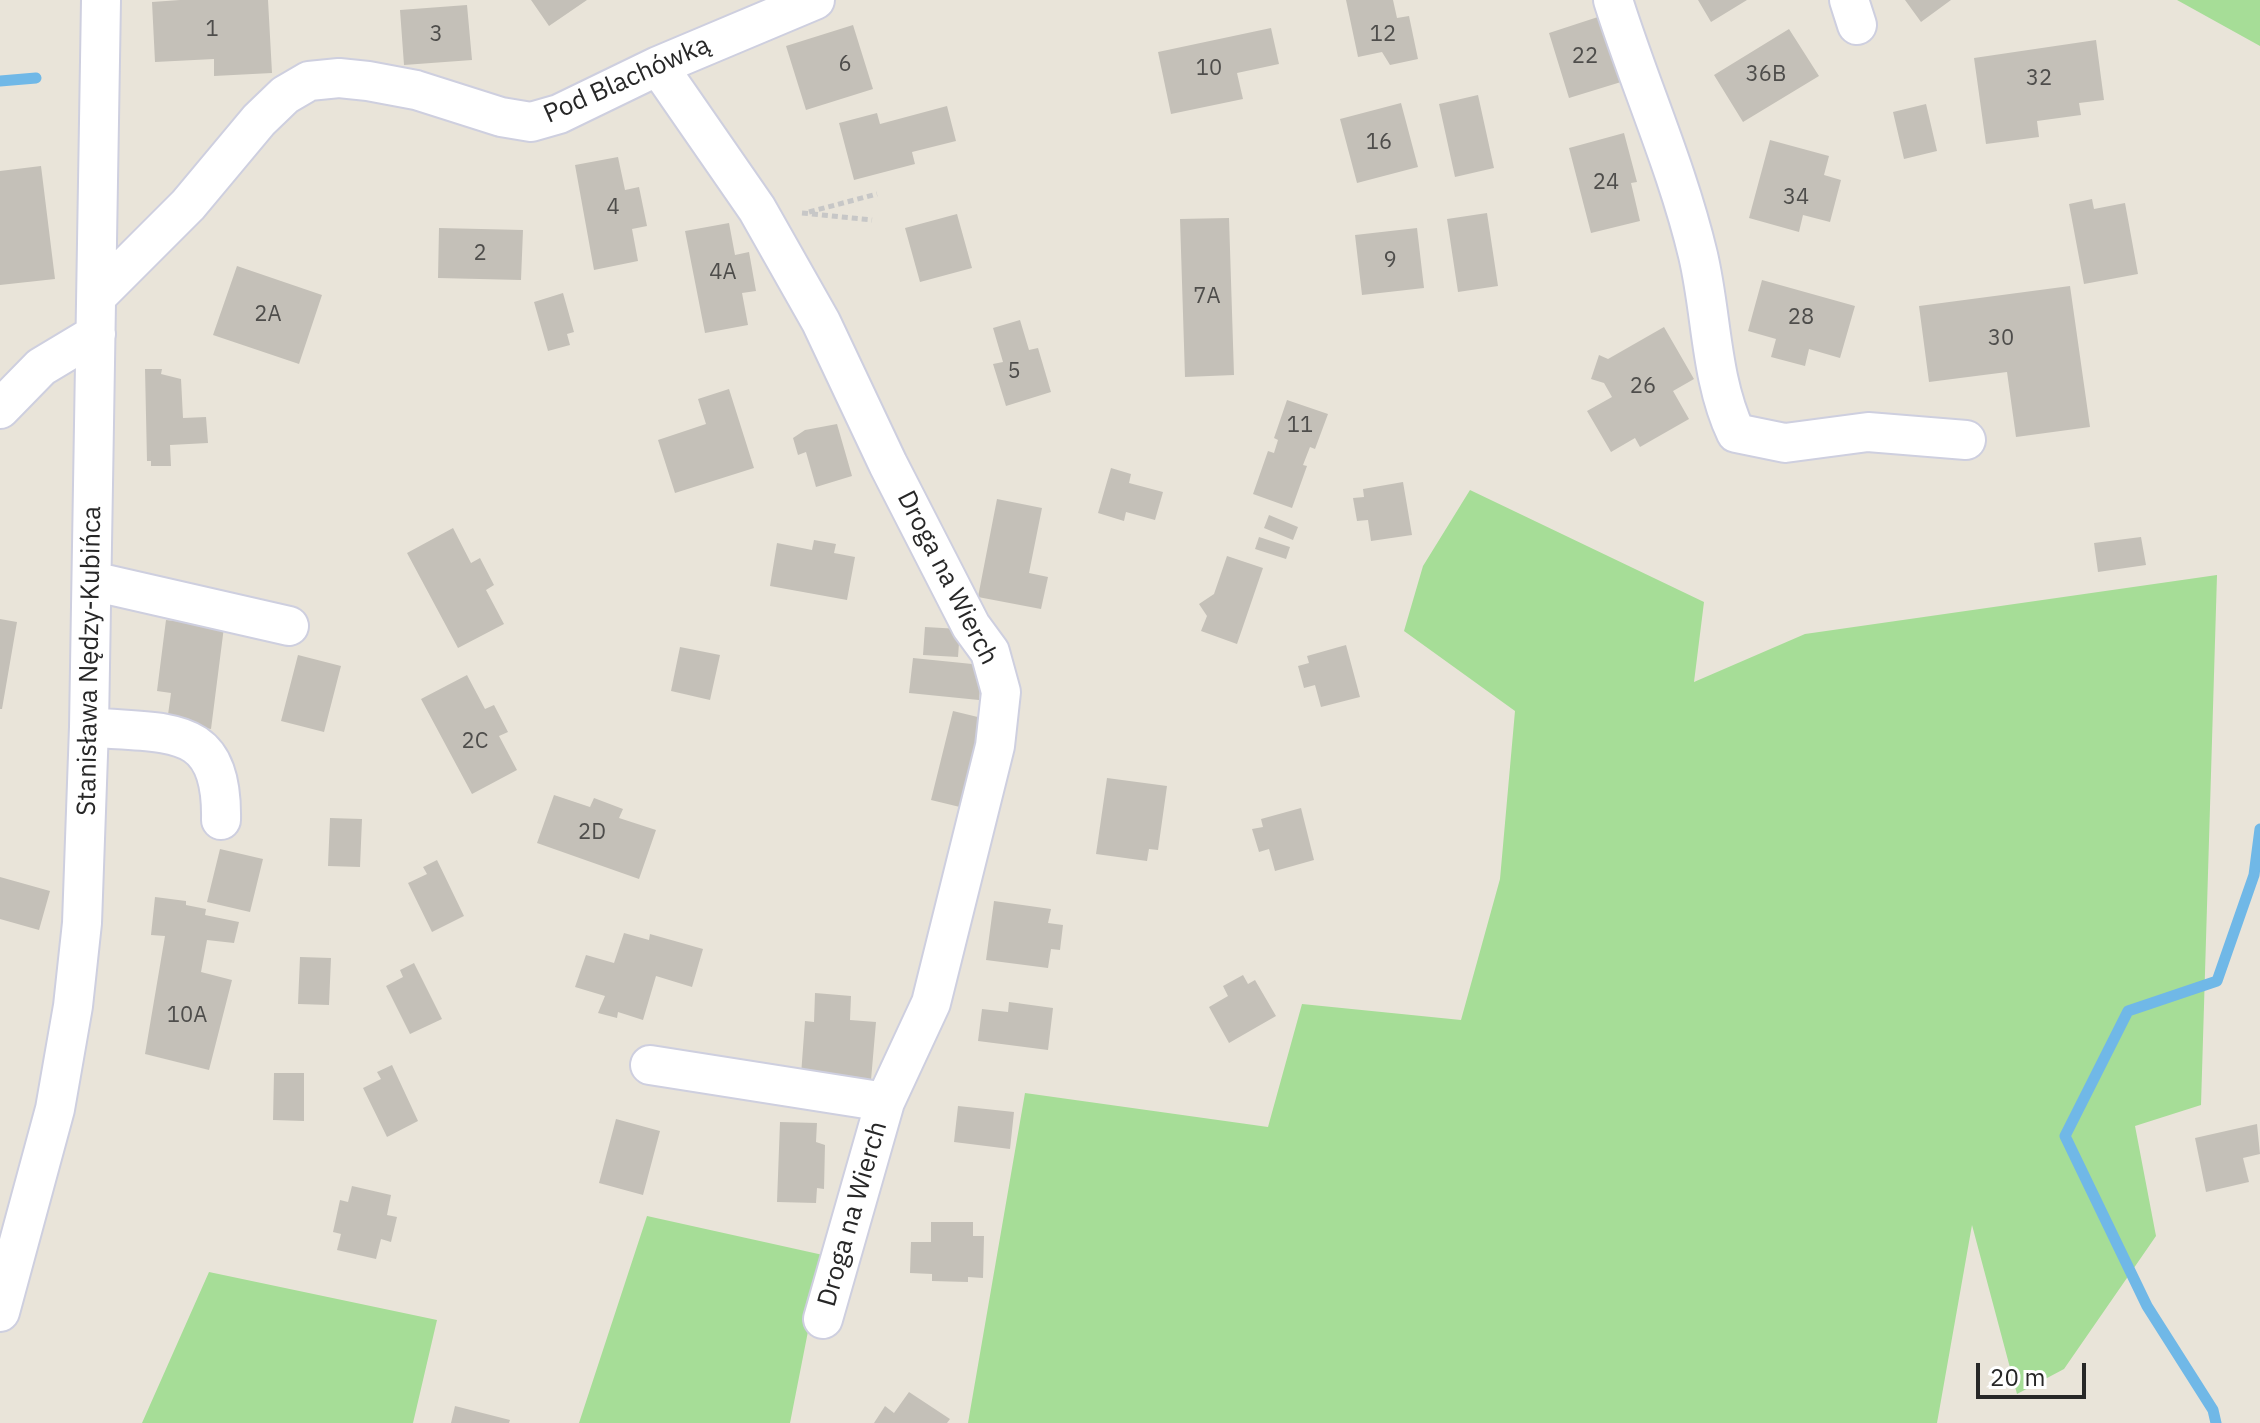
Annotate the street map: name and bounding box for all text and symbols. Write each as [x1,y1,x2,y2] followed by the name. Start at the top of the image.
[205,17,219,43] house number: 1
[429,22,443,48] house number: 3
[1370,22,1396,48] house number: 12
[539,29,715,131] street label: Pod Blachówką
[1572,44,1598,70] house number: 22
[838,52,852,78] house number: 6
[1196,56,1222,82] house number: 10
[1746,62,1786,88] house number: 36B
[2026,66,2052,92] house number: 32
[1366,130,1392,156] house number: 16
[1593,170,1619,196] house number: 24
[1783,185,1809,211] house number: 34
[606,195,620,221] house number: 4
[473,241,487,267] house number: 2
[1383,248,1397,274] house number: 9
[709,260,737,286] house number: 4A
[1193,284,1221,310] house number: 7A
[254,302,282,328] house number: 2A
[1788,305,1814,331] house number: 28
[1988,326,2014,352] house number: 30
[1007,359,1021,385] house number: 5
[1630,374,1656,400] house number: 26
[1287,413,1313,439] house number: 11
[890,486,1004,670] street label: Droga na Wierch
[72,506,108,816] street label: Stanisława Nędzy-Kubińca
[462,729,488,755] house number: 2C
[578,820,606,846] house number: 2D
[167,1003,207,1029] house number: 10A
[812,1118,894,1310] street label: Droga na Wierch
[1980,1347,2090,1397] scale bar
[1990,1361,2045,1393] text: 20 m

